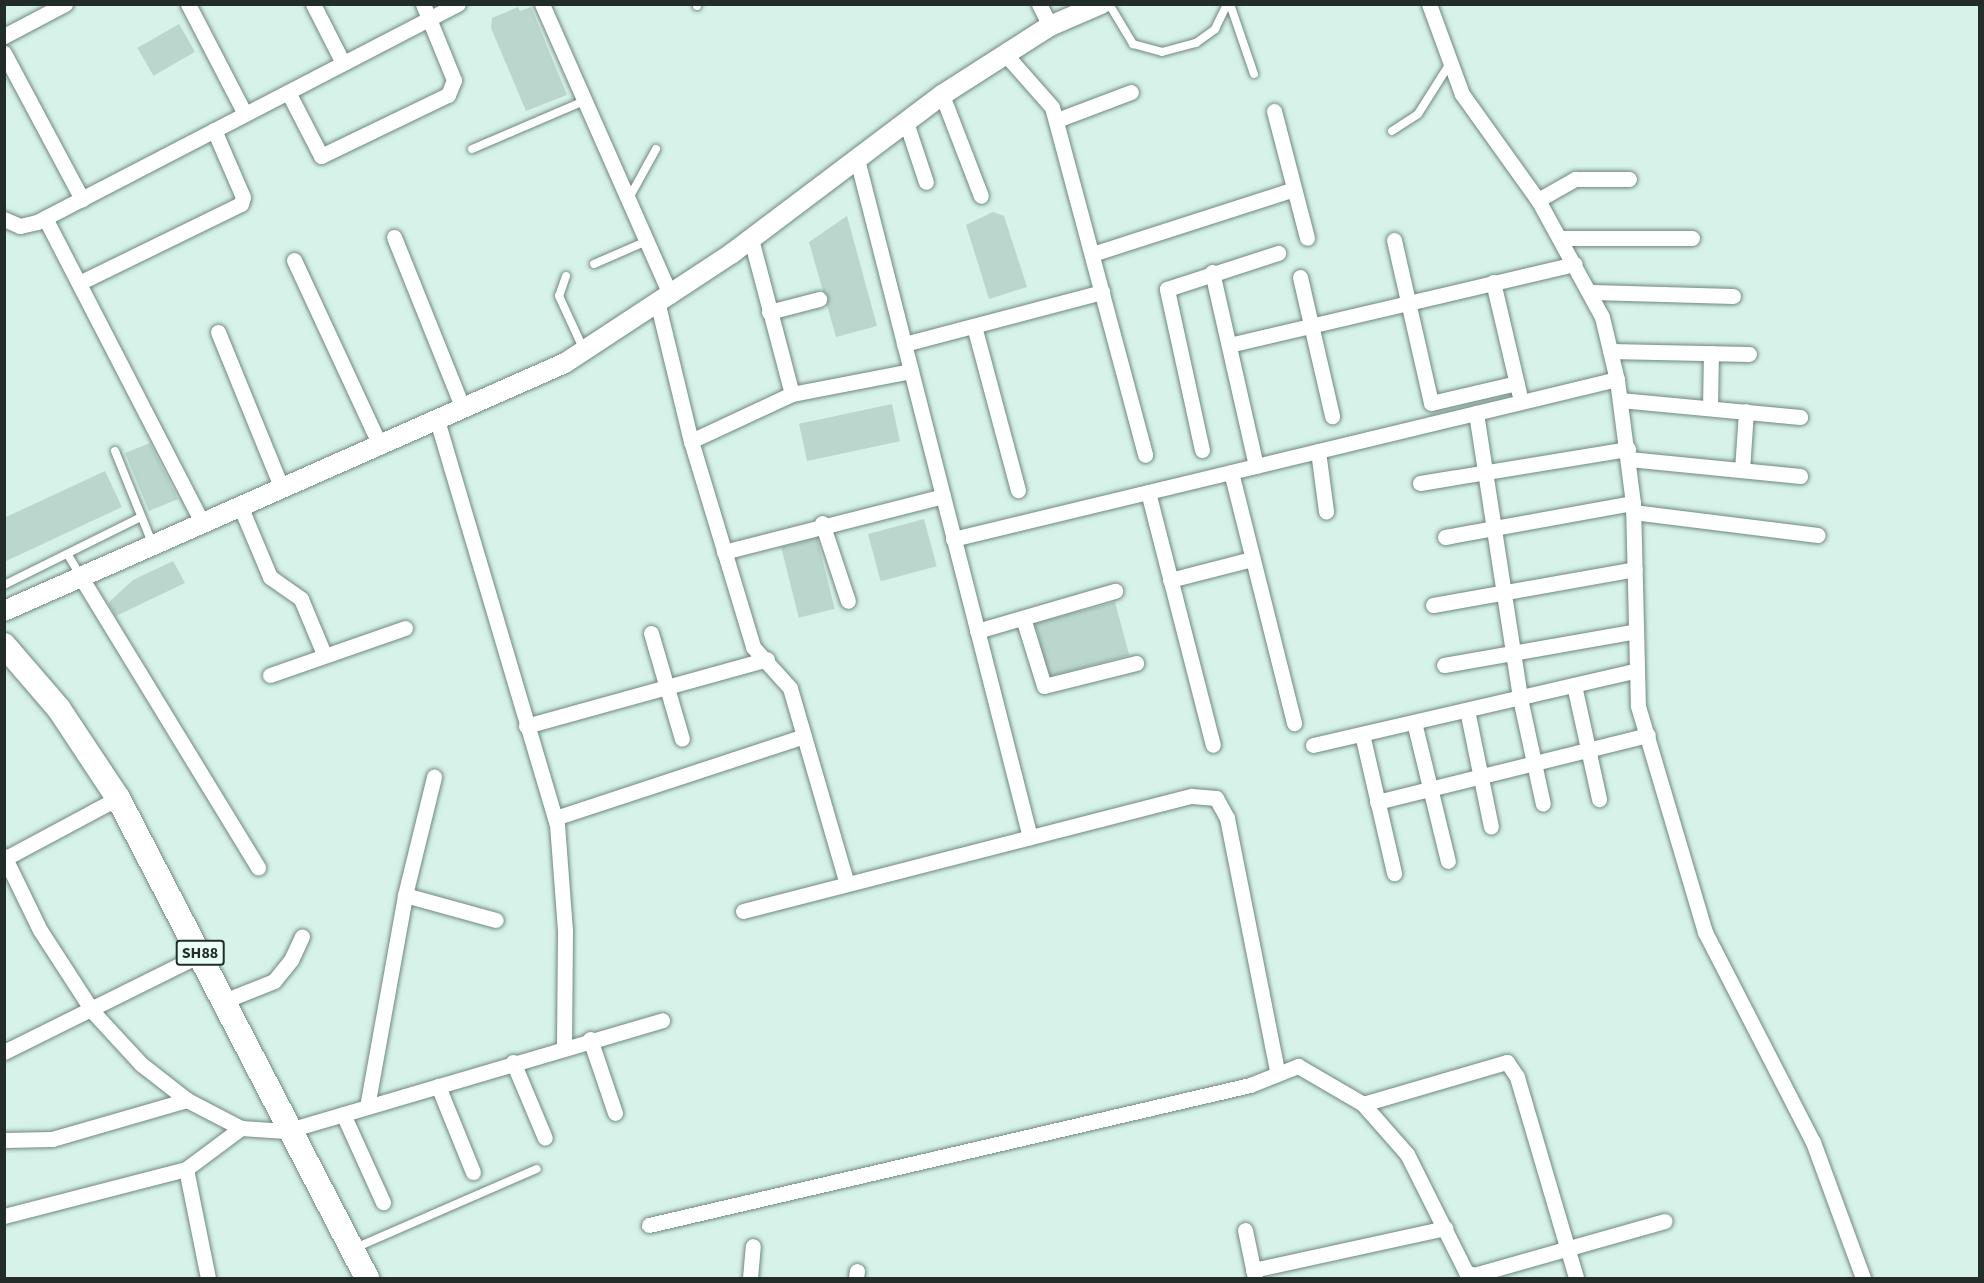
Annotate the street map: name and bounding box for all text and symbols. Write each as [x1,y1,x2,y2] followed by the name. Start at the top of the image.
[174,940,226,966] road number: SH88

